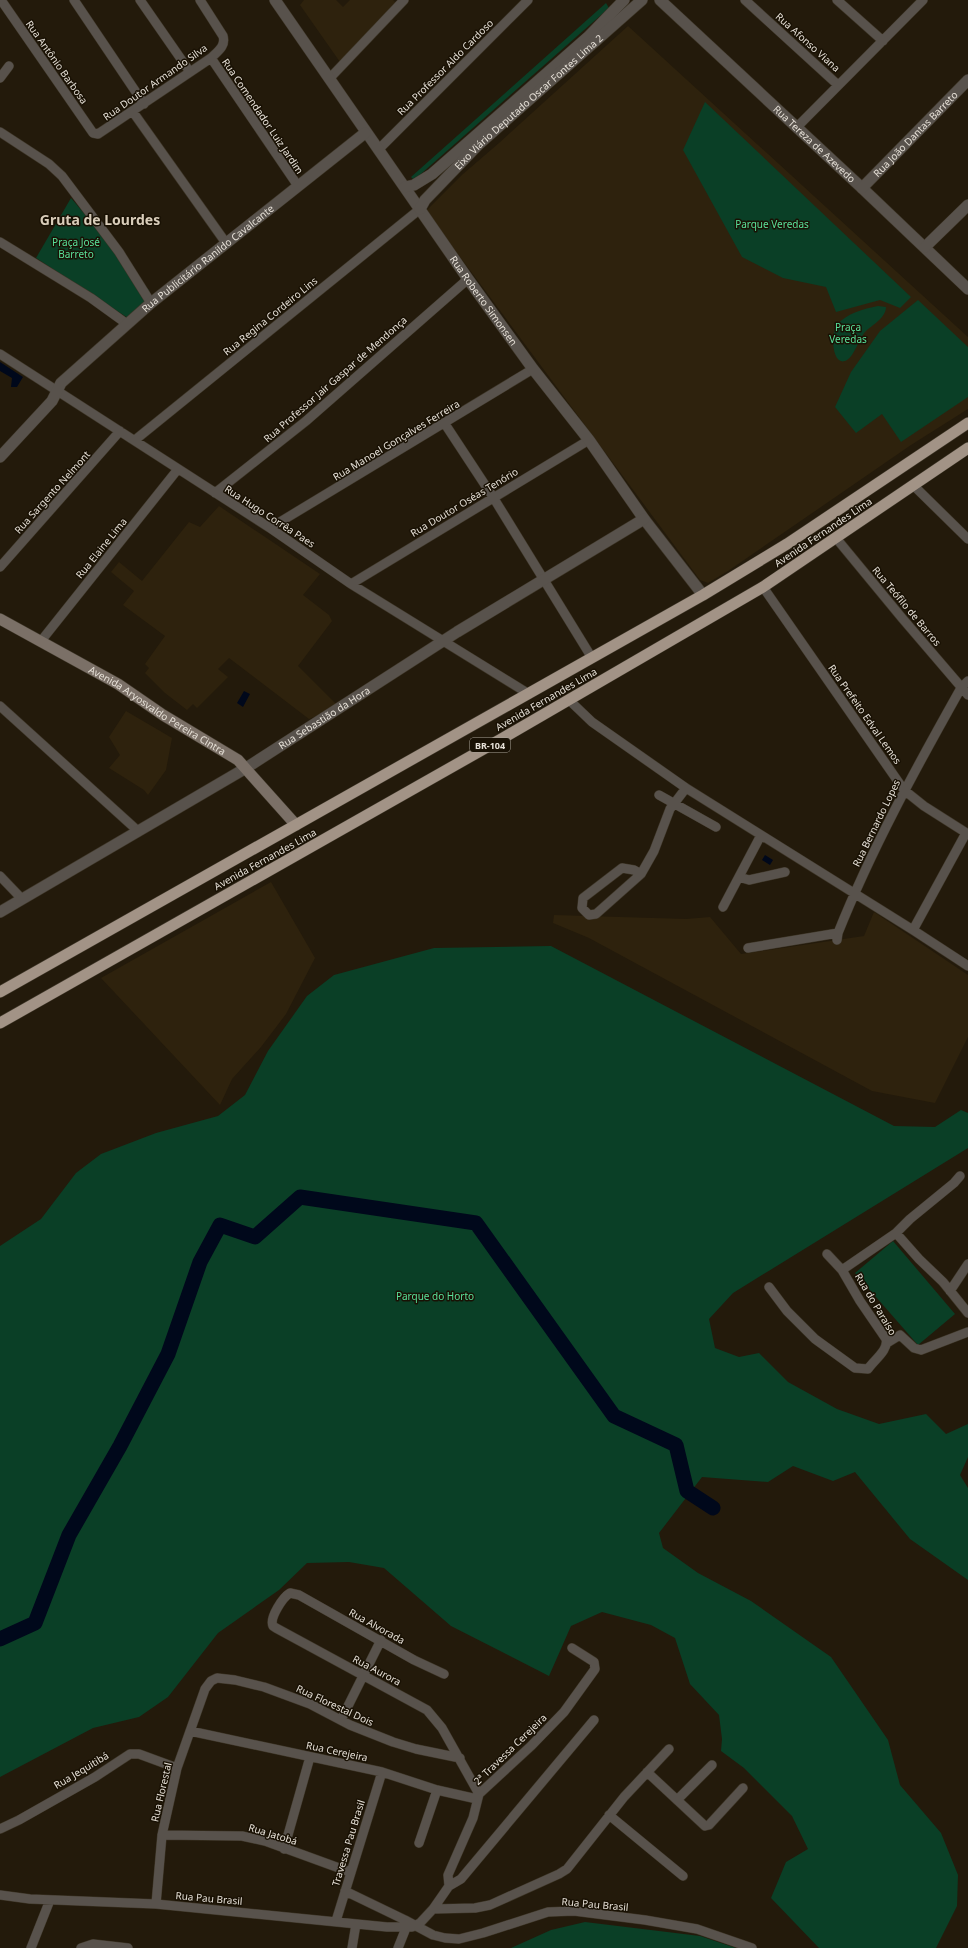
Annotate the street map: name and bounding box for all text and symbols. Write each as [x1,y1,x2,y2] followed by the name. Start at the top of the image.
[773,9,843,75] street label: Rua Afonso Viana
[394,16,496,118] street label: Rua Professor Aldo Cardoso
[23,17,91,107] street label: Rua Antônio Barbosa
[451,31,606,173] street label: Eixo Viário Deputado Oscar Fontes Lima 2
[100,41,210,123] street label: Rua Doutor Armando Silva
[219,56,307,176] street label: Rua Comendador Luiz Jardim
[870,88,961,180] street label: Rua João Dantas Barreto
[770,102,859,185] street label: Rua Tereza de Azevedo
[138,201,277,315] street label: Rua Publicitário Ranildo Cavalcante
[40,210,160,229] district label: Gruta de Lourdes
[735,217,809,231] park label: Parque Veredas
[52,235,100,261] park label: Praça José Barreto
[447,253,521,348] street label: Rua Roberto Simonsen
[220,273,320,358] street label: Rua Regina Cordeiro Lins
[260,313,410,445] street label: Rua Professor Jair Gaspar de Mendonça
[829,320,867,346] park label: Praça Veredas
[330,397,462,483] street label: Rua Manoel Gonçalves Ferreira
[11,447,93,536] street label: Rua Sargento Nelmont
[408,464,520,540] street label: Rua Doutor Oséas Tenório
[222,481,318,551] street label: Rua Hugo Corrêa Paes
[771,494,875,570] street label: Avenida Fernandes Lima
[72,515,130,581] street label: Rua Elaine Lima
[870,563,945,649] street label: Rua Teófilo de Barros
[825,661,905,767] street label: Rua Prefeito Edval Lemos
[86,662,229,758] street label: Avenida Aryosvaldo Pereira Cintra
[493,664,599,734] street label: Avenida Fernandes Lima
[276,683,373,752] street label: Rua Sebastião da Hora
[470,738,510,752] road number: BR-104
[849,777,903,869] street label: Rua Bernardo Lopes
[211,825,319,893] street label: Avenida Fernandes Lima
[852,1270,900,1338] street label: Rua do Paraíso
[396,1289,474,1303] park label: Parque do Horto
[346,1605,408,1647] street label: Rua Alvorada
[350,1651,404,1689] street label: Rua Aurora
[294,1681,376,1729] street label: Rua Florestal Dois
[470,1710,550,1788] street label: 2ª Travessa Cerejeira
[305,1738,369,1764] street label: Rua Cerejeira
[51,1748,111,1792] street label: Rua Jequitibá
[147,1761,175,1823] street label: Rua Florestal
[328,1798,368,1888] street label: Travessa Pau Brasil
[247,1820,299,1848] street label: Rua Jatobá
[175,1888,243,1908] street label: Rua Pau Brasil
[561,1894,629,1914] street label: Rua Pau Brasil

